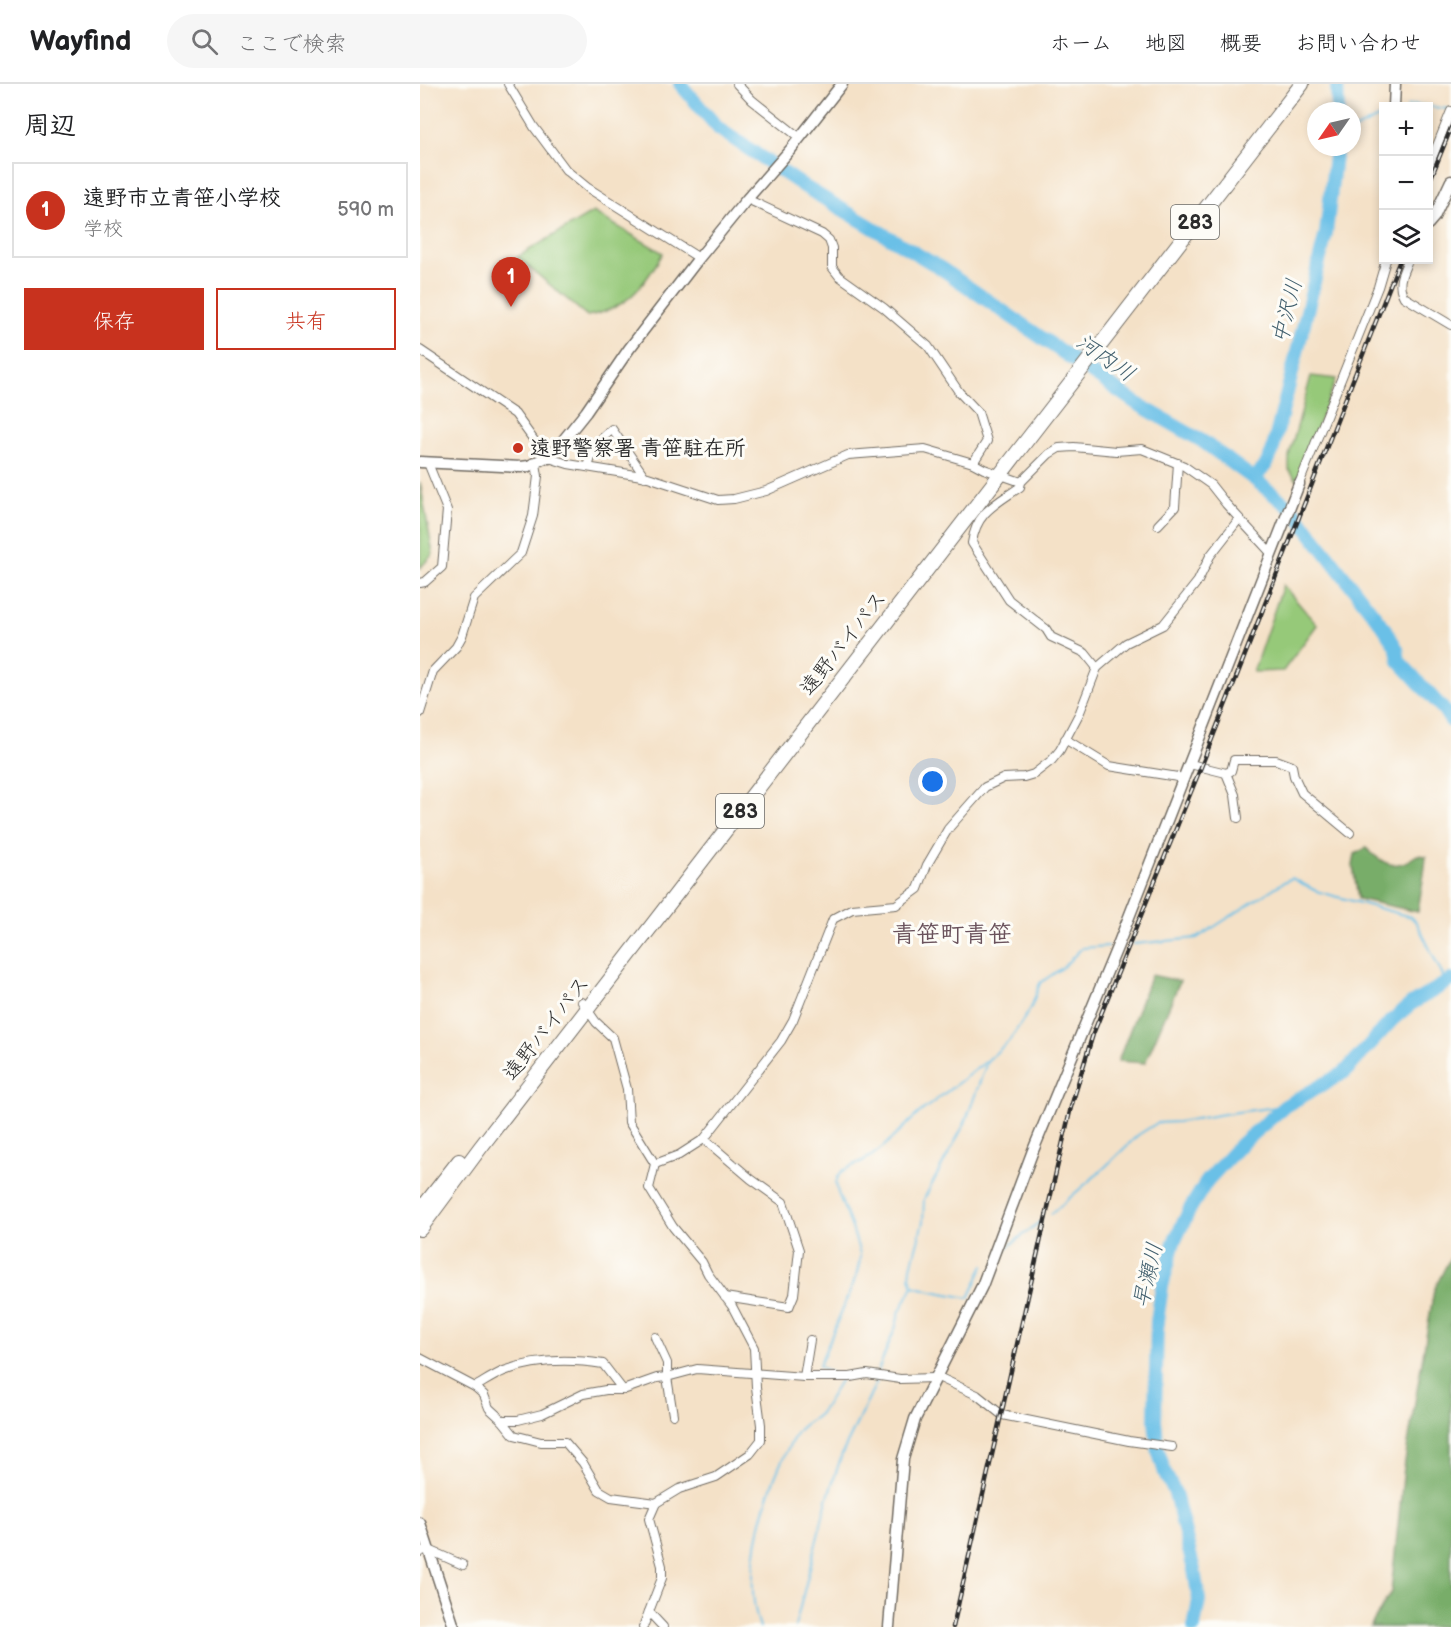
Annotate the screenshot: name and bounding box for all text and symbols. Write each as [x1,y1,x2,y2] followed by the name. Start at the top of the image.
[167,14,587,68] search box
[30,25,131,58] text: Wayfind
[188,25,221,58] icon: search
[236,31,346,58] text: ここで検索
[1050,31,1112,56] text: ホーム
[1145,31,1187,56] text: 地図
[1220,31,1262,56] text: 概要
[1295,31,1421,56] text: お問い合わせ
[1307,102,1361,156] north arrow
[1379,102,1433,264] map controls
[1379,102,1433,156] button: +
[24,111,76,142] text: 周辺
[1379,156,1433,210] button: −
[83,185,281,212] text: 遠野市立青笹小学校
[41,198,50,222] text: 1
[337,198,394,222] text: 590 m
[1171,205,1219,239] road number: 283
[1379,210,1433,264] button: layers
[83,217,123,241] text: 学校
[492,258,530,307] pin: 1
[1266,276,1309,347] water label: 中沢川
[24,288,204,350] button: 保存
[216,288,396,350] button: 共有
[1070,328,1140,388] water label: 河内川
[530,436,746,461] place label: 遠野警察署 青笹駐在所
[511,441,525,455] marker: 遠野警察署 青笹駐在所
[795,586,892,700] street label: 遠野バイパス
[918,767,947,796] your location
[716,794,764,828] road number: 283
[892,920,1012,949] district label: 青笹町青笹
[498,971,595,1085] street label: 遠野バイパス
[1128,1240,1169,1311] water label: 早瀬川

